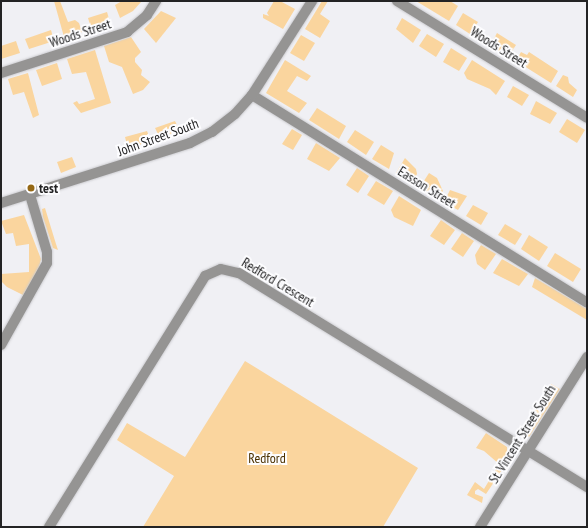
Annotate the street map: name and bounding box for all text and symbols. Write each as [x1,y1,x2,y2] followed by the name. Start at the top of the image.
[47,15,113,51] street label: Woods Street
[468,23,530,71] street label: Woods Street
[115,115,201,159] street label: John Street South
[395,163,459,211] street label: Easson Street
[39,180,58,196] place label: test
[26,183,36,193] marker: test
[239,254,317,310] street label: Redford Crescent
[485,381,559,487] street label: St. Vincent Street South
[248,450,286,466] park label: Redford

